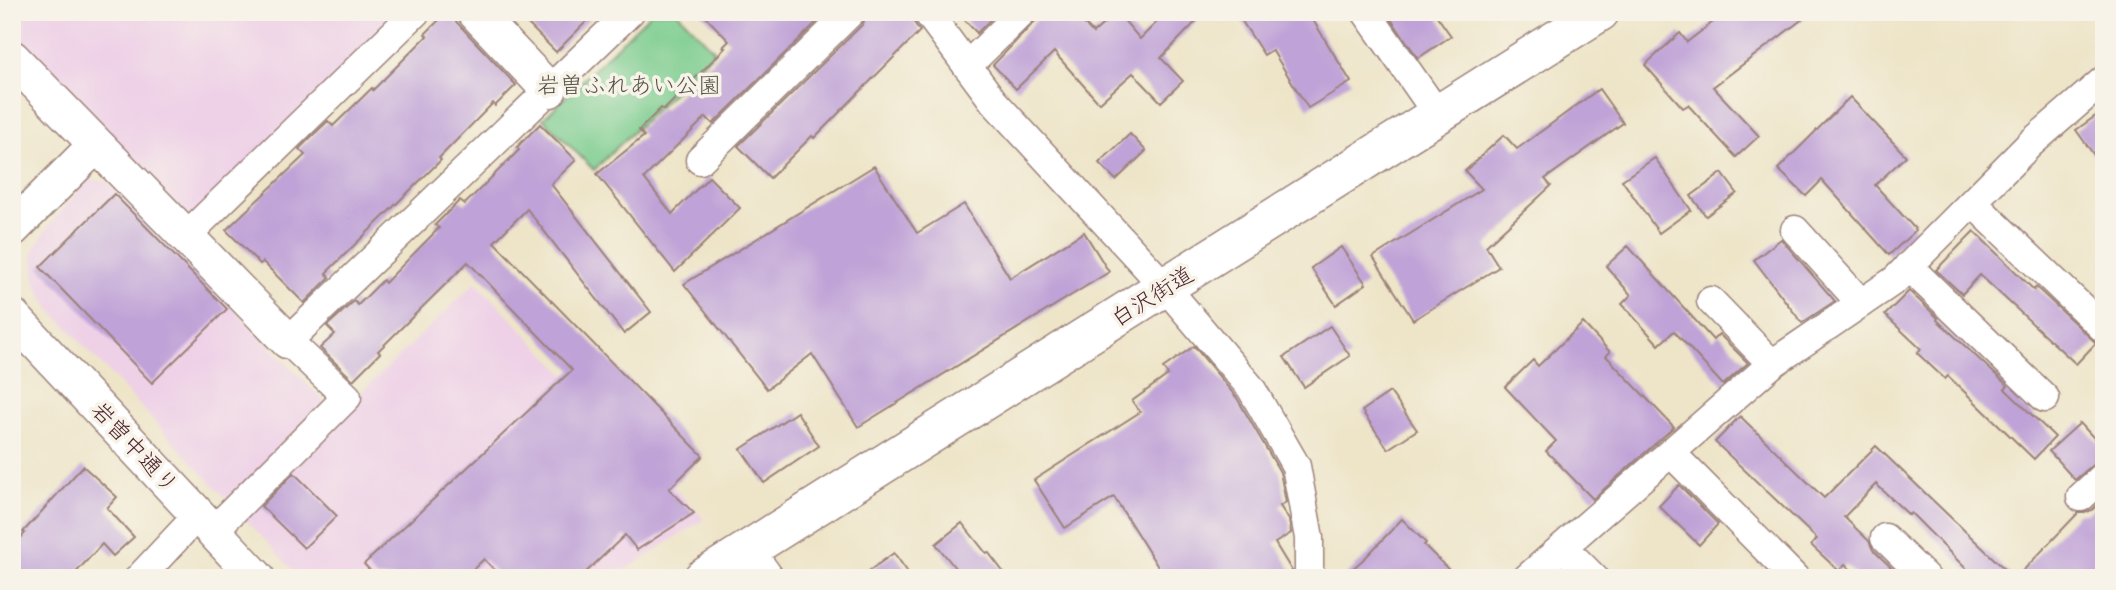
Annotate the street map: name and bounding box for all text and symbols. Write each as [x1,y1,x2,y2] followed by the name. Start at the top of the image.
[537,65,721,106] park label: 岩曽ふれあい公園
[1102,255,1202,338] street label: 白沢街道
[80,391,189,503] street label: 岩曽中通り

